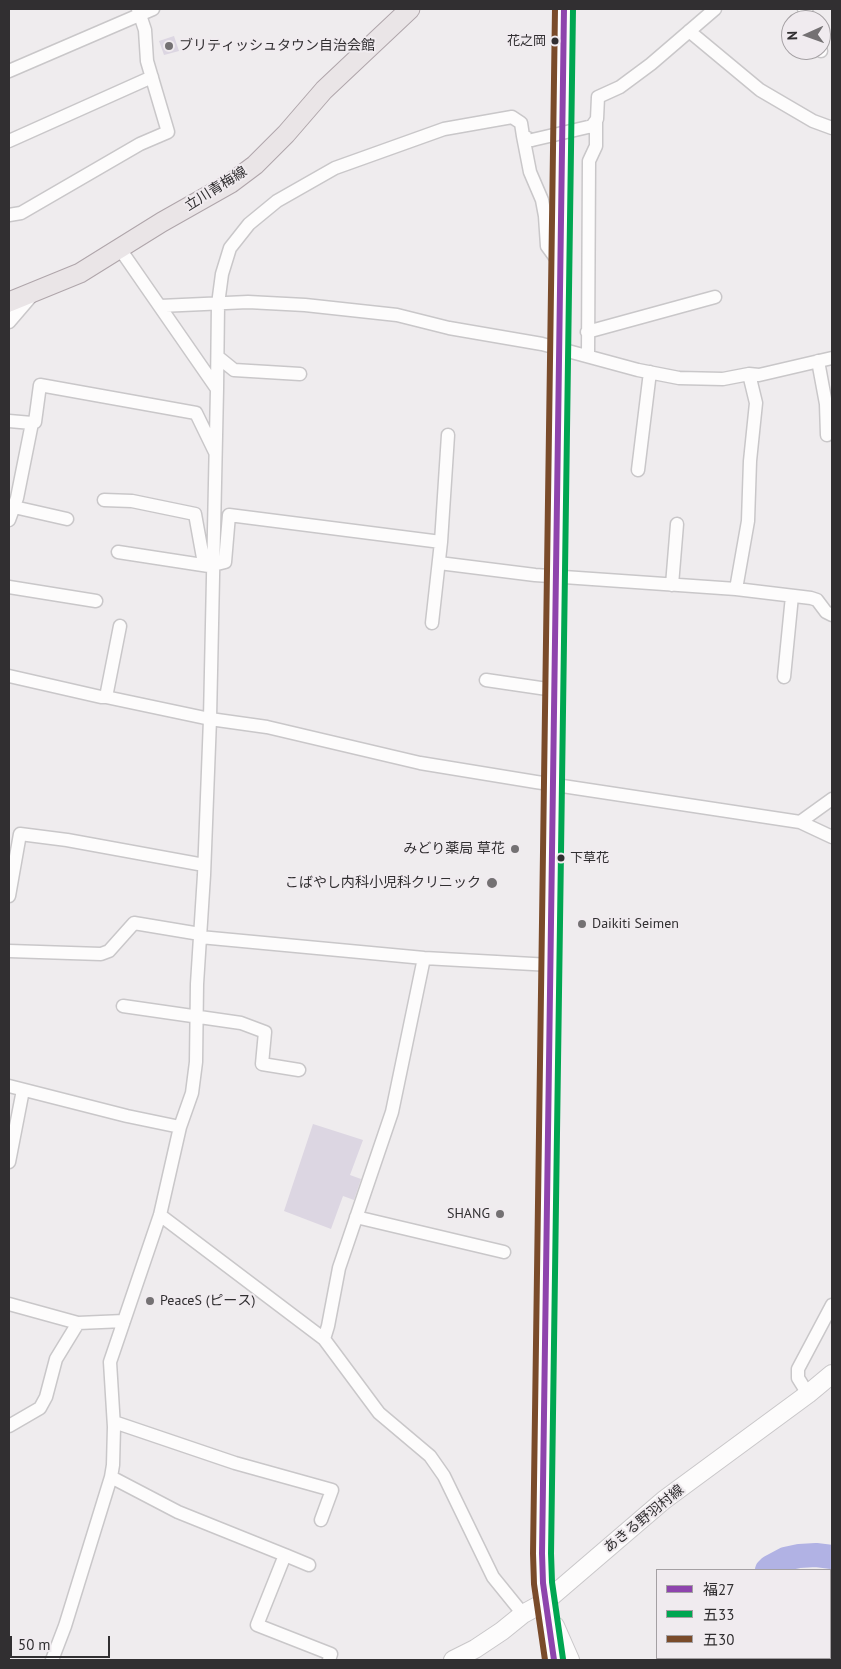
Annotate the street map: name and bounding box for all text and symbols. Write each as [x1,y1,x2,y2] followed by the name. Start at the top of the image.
[781,10,831,60] north arrow
[783,31,801,40] text: N
[507,33,546,49] place label: 花之岡
[550,36,560,46] marker: 花之岡
[179,38,375,54] place label: ブリティッシュタウン自治会館
[163,40,175,52] marker: ブリティッシュタウン自治会館
[182,163,250,215] street label: 立川青梅線
[403,841,505,857] place label: みどり薬局 草花
[509,843,521,855] marker: みどり薬局 草花
[570,850,609,866] place label: 下草花
[556,853,566,863] marker: 下草花
[285,875,481,891] place label: こばやし内科小児科クリニック
[485,876,499,890] marker: こばやし内科小児科クリニック
[592,916,679,932] place label: Daikiti Seimen
[576,918,588,930] marker: Daikiti Seimen
[447,1206,490,1222] place label: SHANG
[494,1208,506,1220] marker: SHANG
[160,1293,255,1309] place label: PeaceS (ピース)
[144,1295,156,1307] marker: PeaceS (ピース)
[601,1482,687,1556] street label: あきる野羽村線
[656,1569,831,1659] legend
[703,1580,734,1599] text: 福27
[703,1605,734,1624] text: 五33
[12,1626,112,1658] scale bar
[703,1630,734,1649] text: 五30
[18,1635,51,1654] text: 50 m

